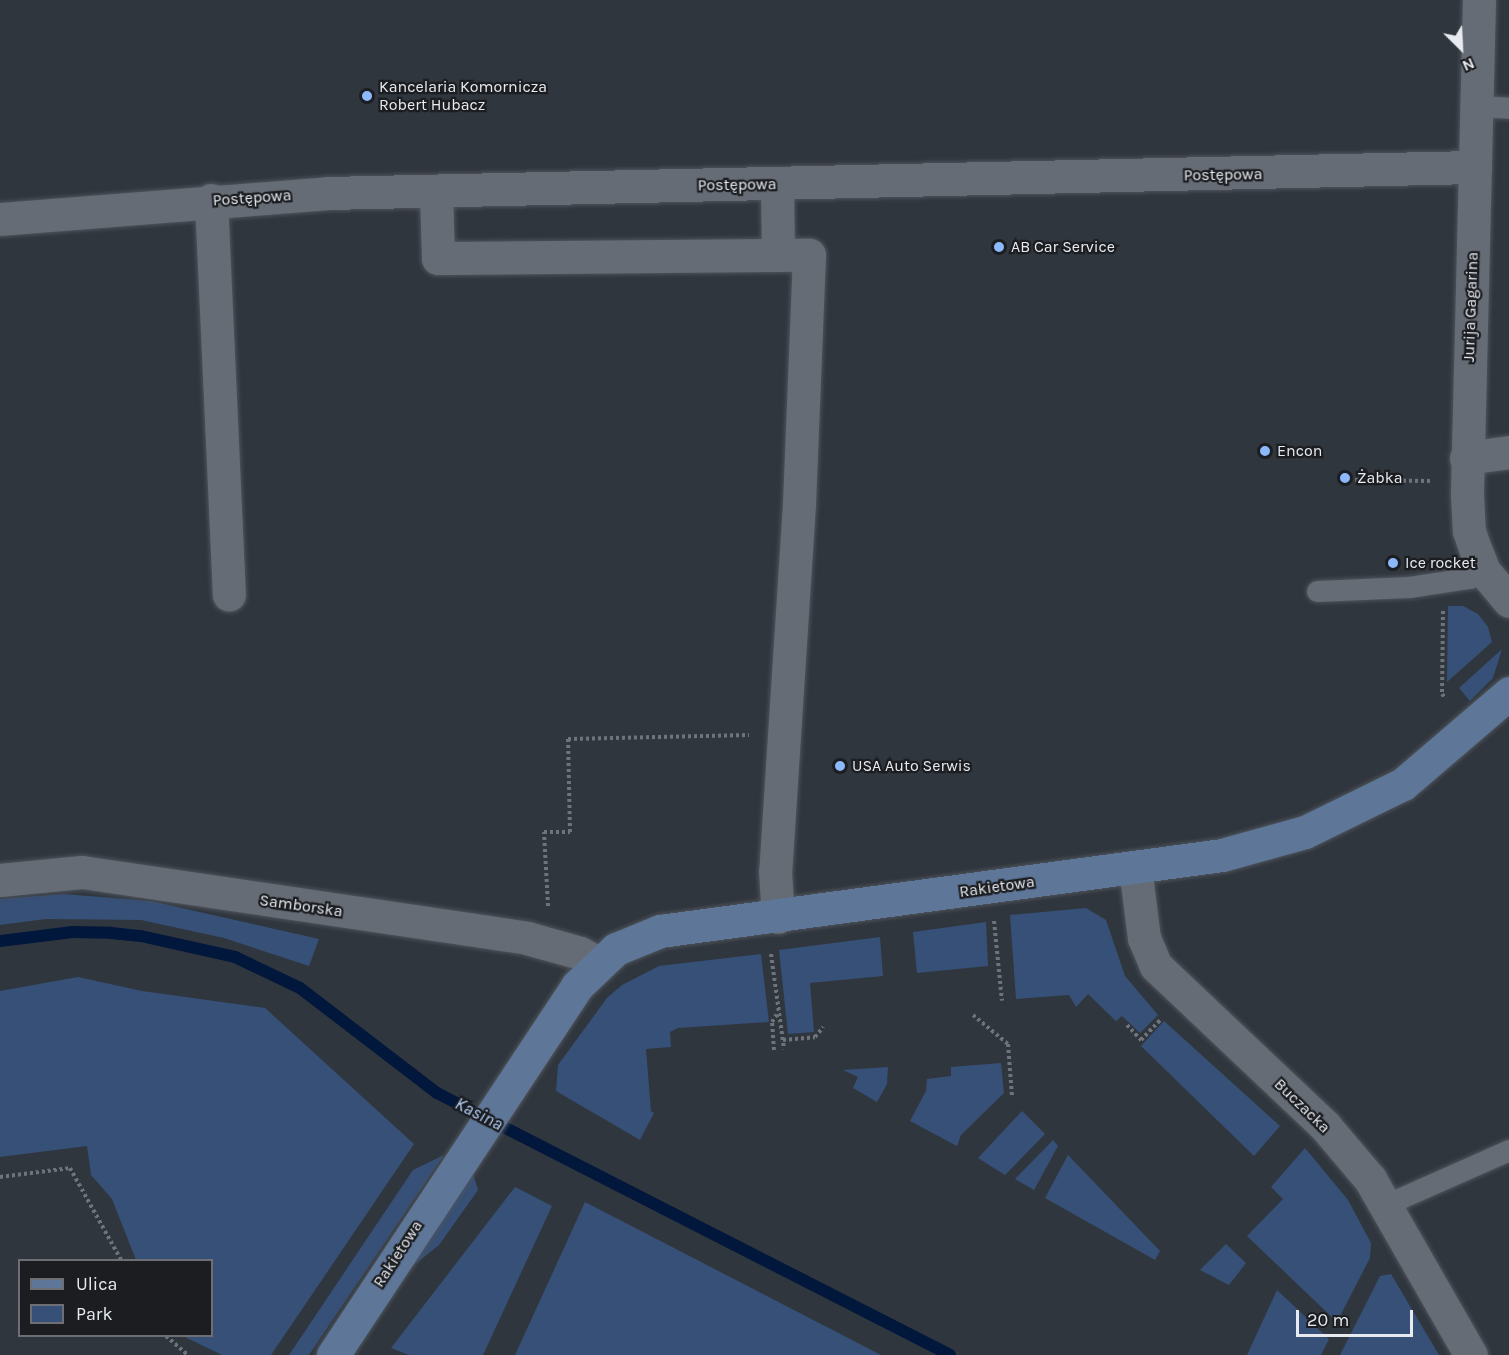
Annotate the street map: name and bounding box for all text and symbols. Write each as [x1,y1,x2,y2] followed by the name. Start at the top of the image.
[1431,18,1491,78] north arrow
[1459,54,1478,76] text: N
[379,77,547,115] place label: Kancelaria Komornicza Robert Hubacz
[360,89,374,103] marker: Kancelaria Komornicza Robert Hubacz
[1183,165,1263,185] street label: Postępowa
[697,175,777,195] street label: Postępowa
[212,186,292,210] street label: Postępowa
[1011,237,1115,257] place label: AB Car Service
[992,240,1006,254] marker: AB Car Service
[1459,252,1483,362] street label: Jurija Gagarina
[1277,441,1322,461] place label: Encon
[1258,444,1272,458] marker: Encon
[1357,468,1403,488] place label: Żabka
[1338,471,1352,485] marker: Żabka
[1405,553,1476,573] place label: Ice rocket
[1386,556,1400,570] marker: Ice rocket
[852,756,971,776] place label: USA Auto Serwis
[833,759,847,773] marker: USA Auto Serwis
[958,872,1036,902] street label: Rakietowa
[258,891,344,921] street label: Samborska
[1270,1075,1334,1137] street label: Buczacka
[451,1093,507,1135] water label: Kasina
[369,1217,427,1291] street label: Rakietowa
[18,1259,213,1337] legend
[76,1273,117,1295] text: Ulica
[1299,1298,1416,1336] scale bar
[76,1303,113,1325] text: Park
[1307,1309,1349,1331] text: 20 m

